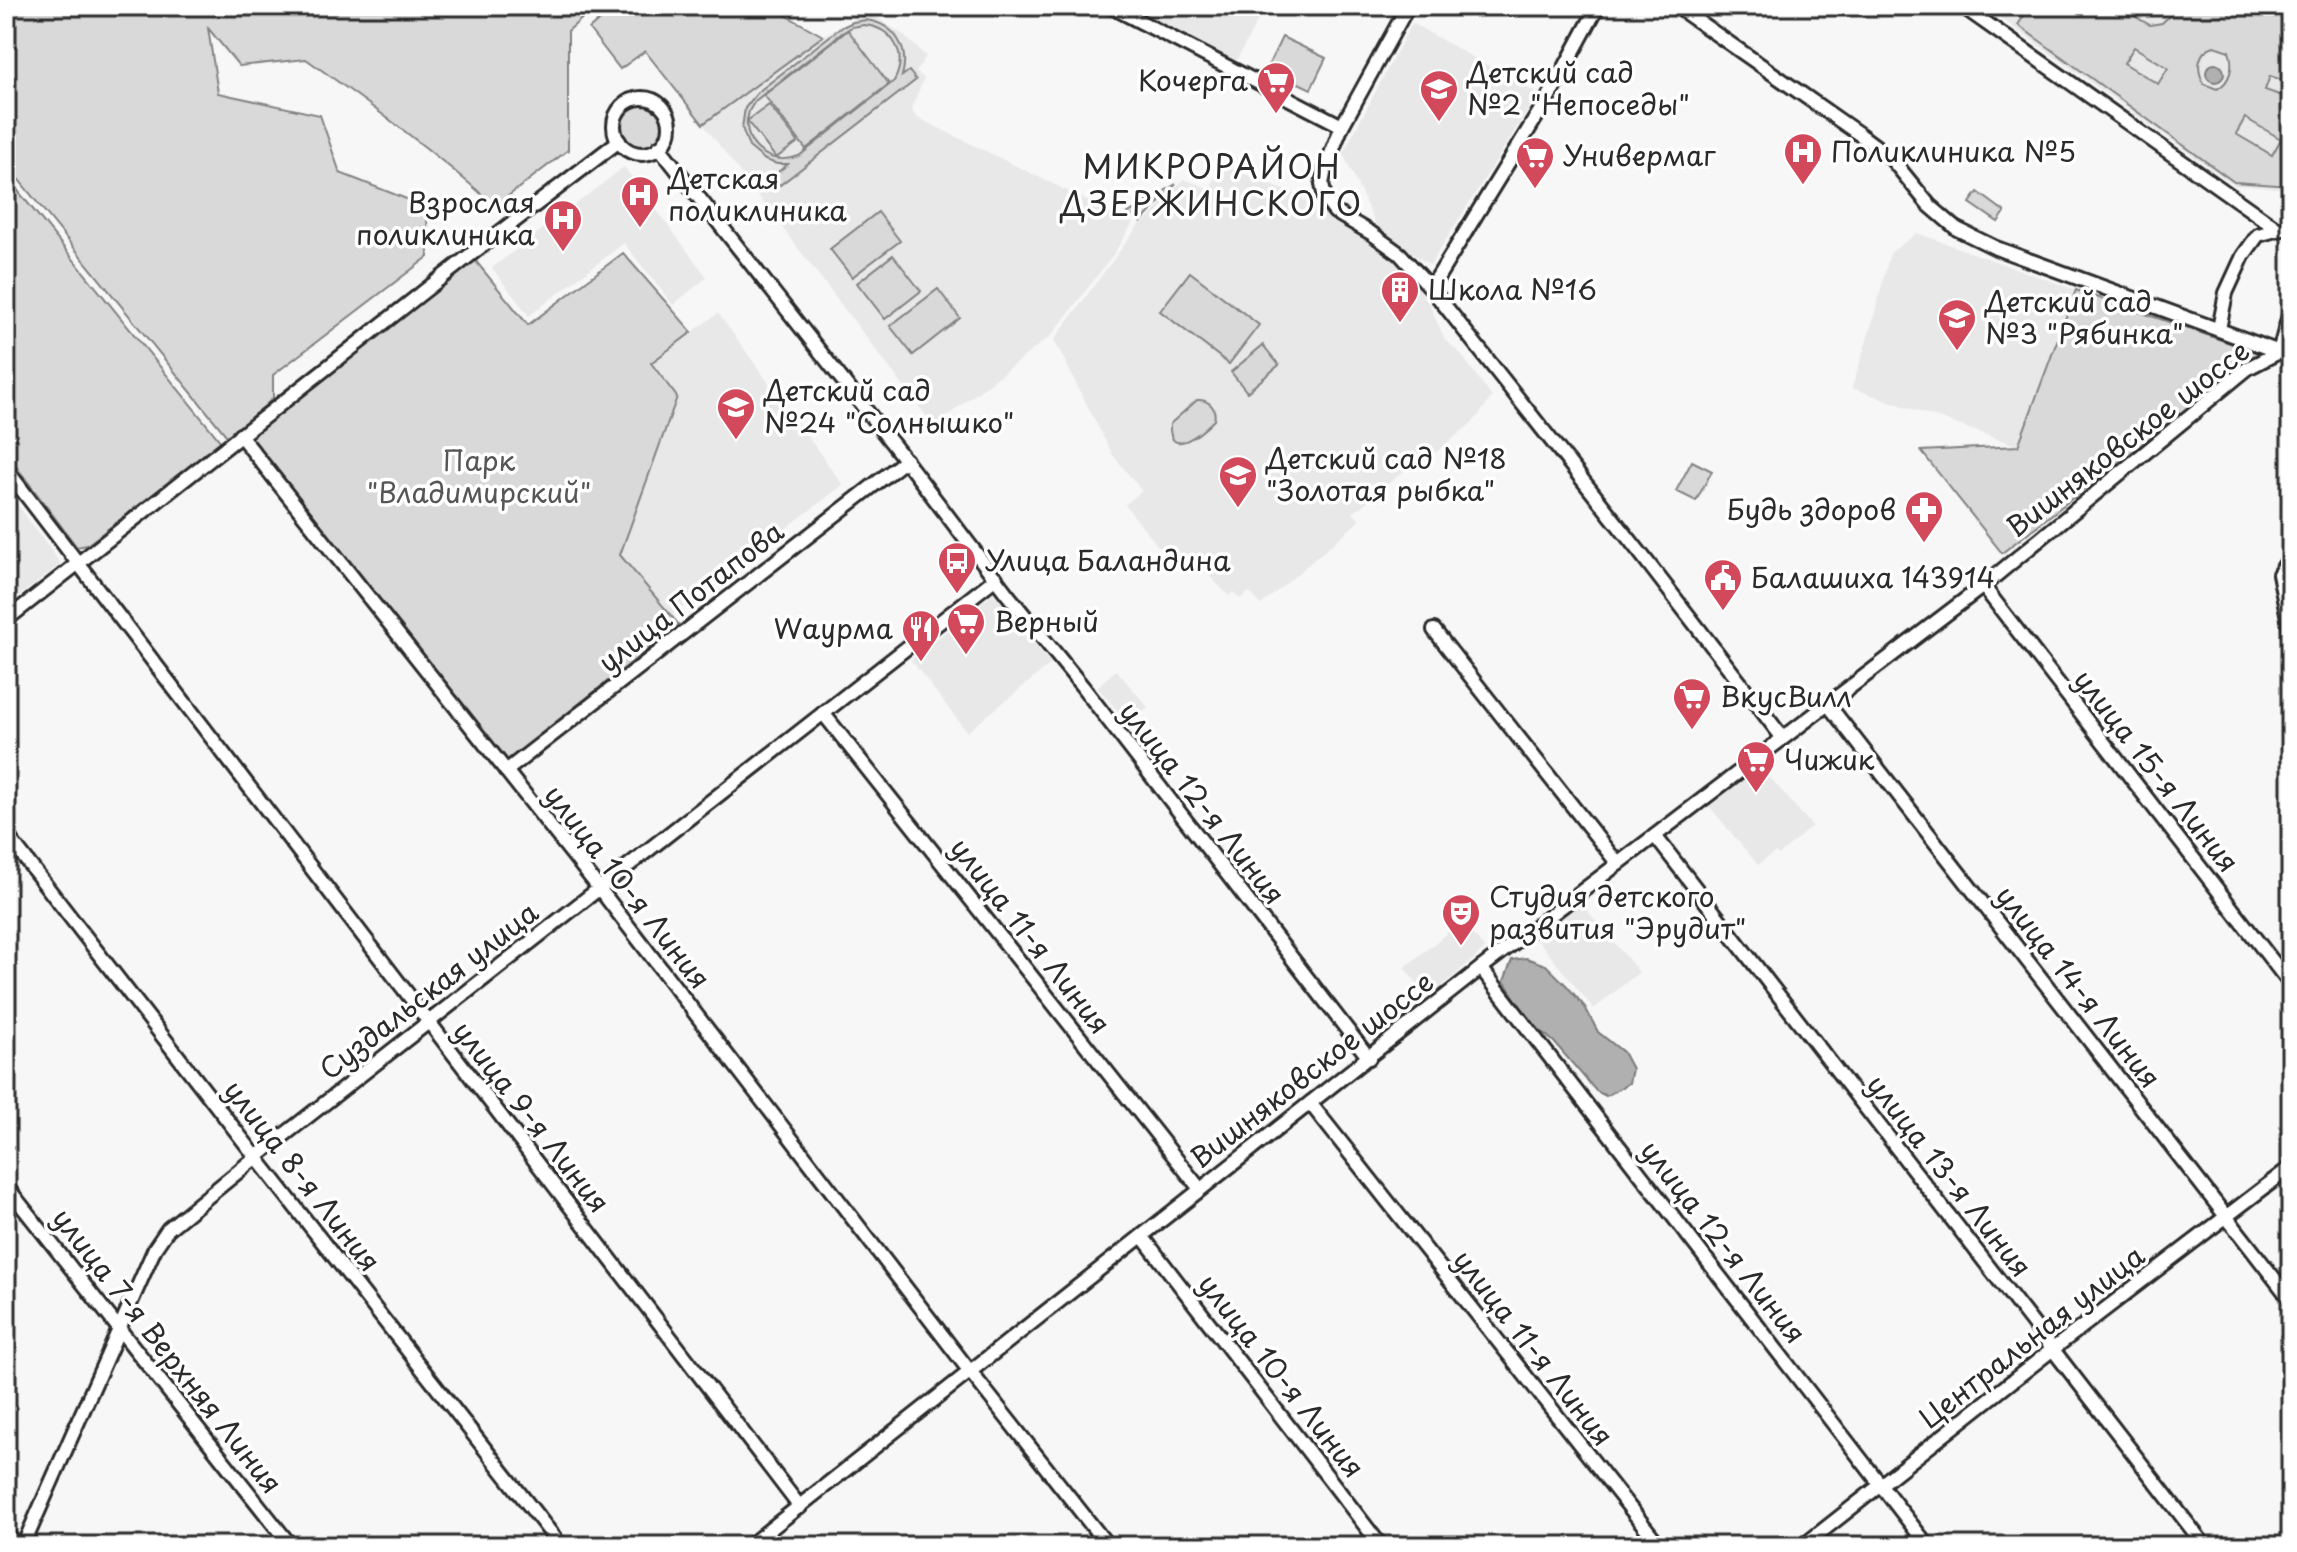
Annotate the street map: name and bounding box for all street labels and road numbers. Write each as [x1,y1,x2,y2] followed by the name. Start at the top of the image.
[1996,329,2258,547] street label: Вишняковское шоссе
[588,509,793,682] street label: улица Потапова
[2064,659,2250,881] street label: улица 15-я Линия
[1110,691,1296,913] street label: улица 12-я Линия
[535,775,722,997] street label: улица 10-я Линия
[941,828,1122,1043] street label: улица 11-я Линия
[1986,876,2172,1097] street label: улица 14-я Линия
[309,890,547,1089] street label: Суздальская улица
[1180,960,1442,1178] street label: Вишняковское шоссе
[443,1011,621,1221] street label: улица 9-я Линия
[1857,1065,2043,1286] street label: улица 13-я Линия
[214,1070,392,1280] street label: улица 8-я Линия
[1631,1130,1817,1352] street label: улица 12-я Линия
[43,1198,294,1502] street label: улица 7-я Верхняя Линия
[1909,1234,2153,1438] street label: Центральная улица
[1444,1240,1625,1455] street label: улица 11-я Линия
[1189,1264,1376,1486] street label: улица 10-я Линия

